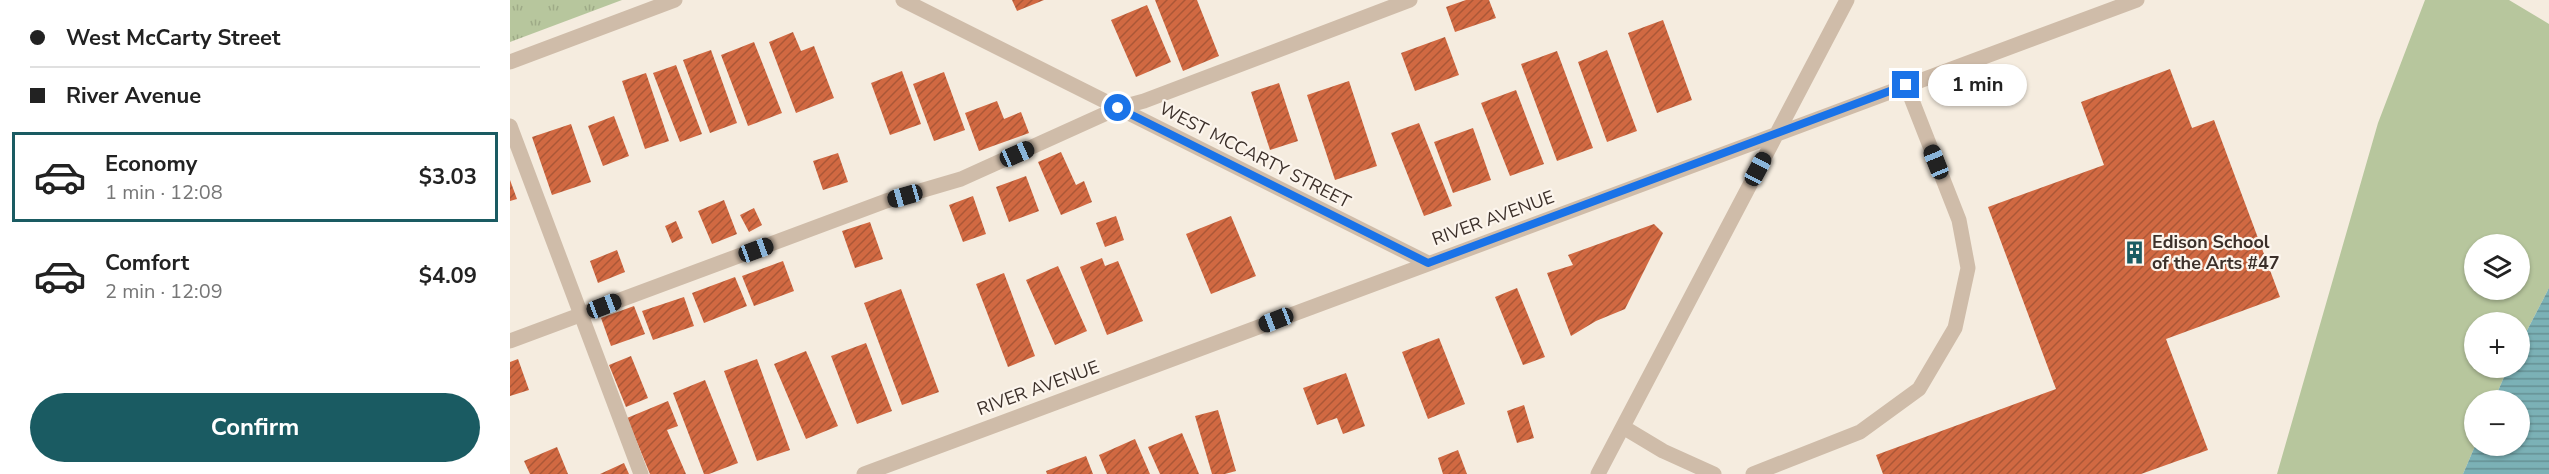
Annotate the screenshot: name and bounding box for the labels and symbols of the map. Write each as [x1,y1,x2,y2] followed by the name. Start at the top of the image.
[1927,64,2026,106] callout: 1 min
[1892,71,1919,98] route end
[1104,94,1131,121] route start
[1155,96,1355,214] street label: WEST MCCARTY STREET
[997,138,1037,170] car
[1921,142,1951,182] car
[1742,149,1774,189] car
[885,182,925,210] car
[1429,185,1557,251] street label: RIVER AVENUE
[2152,230,2280,275] place label: Edison School of the Arts #47
[736,235,776,265] car
[2121,239,2147,265] building icon: Edison School of the Arts #47
[584,291,624,321] car
[1256,305,1296,335] car
[974,355,1102,421] street label: RIVER AVENUE

